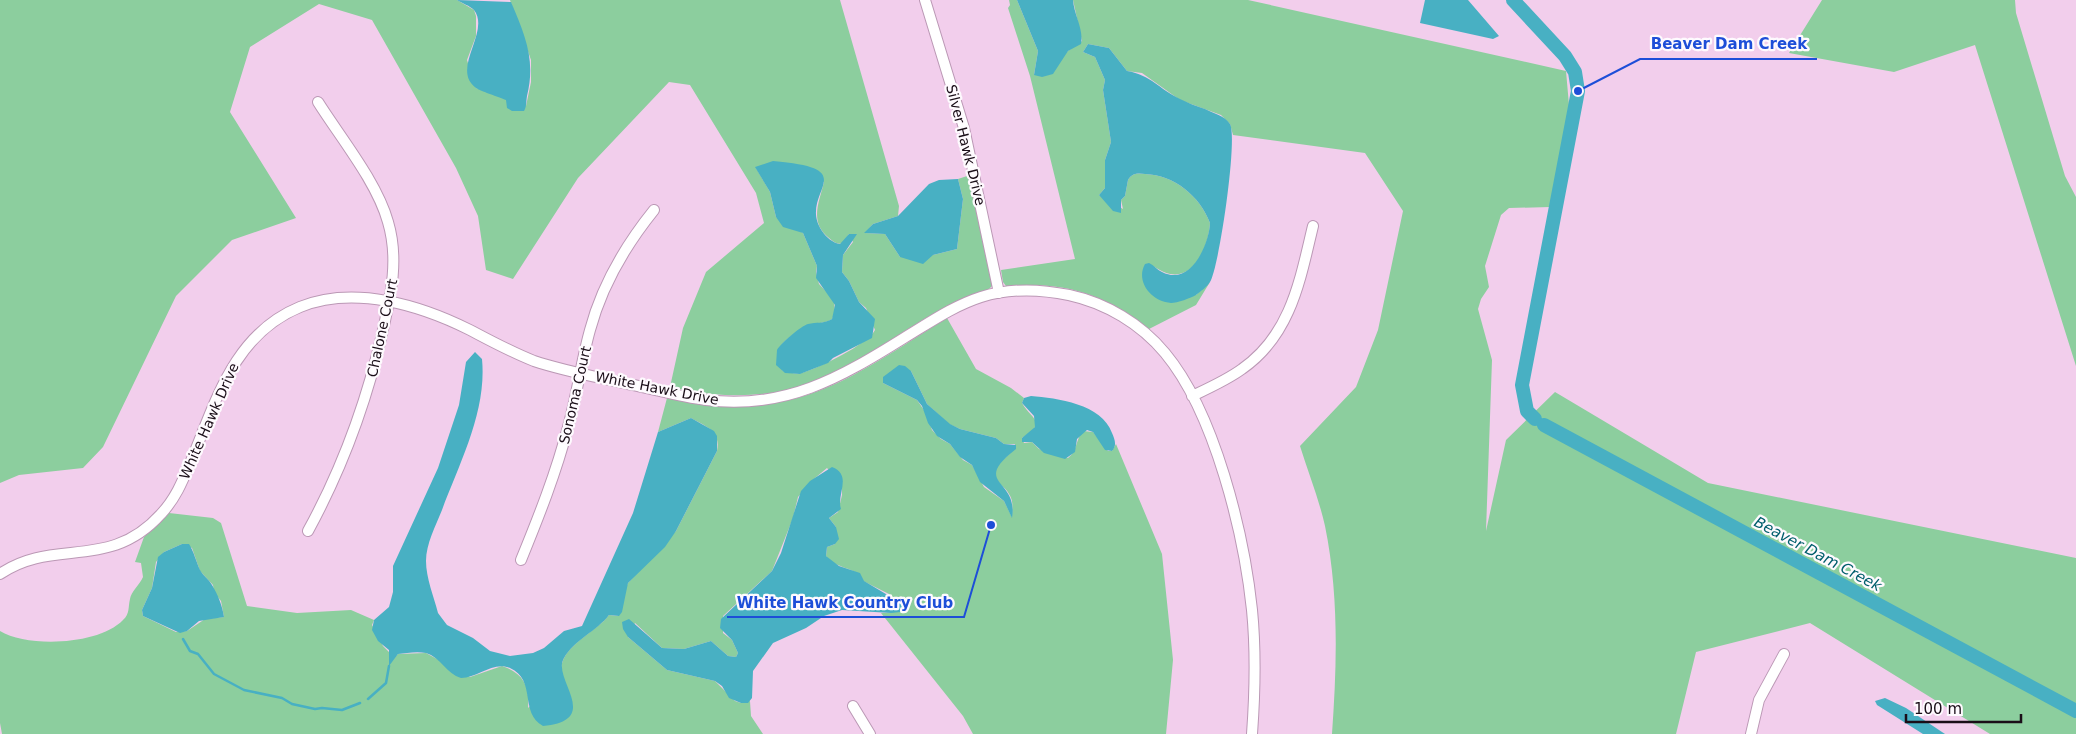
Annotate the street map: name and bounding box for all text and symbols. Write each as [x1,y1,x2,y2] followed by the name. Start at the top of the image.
[1640,29,1817,59] callout: Beaver Dam Creek
[1651,35,1808,53] text: Beaver Dam Creek
[943,83,989,207] street label: Silver Hawk Drive
[364,277,400,379] street label: Chalone Court
[556,344,594,446] street label: Sonoma Court
[176,360,242,482] street label: White Hawk Drive
[594,368,720,408] street label: White Hawk Drive
[1751,513,1886,596] water label: Beaver Dam Creek
[727,587,964,617] callout: White Hawk Country Club
[737,594,953,612] text: White Hawk Country Club
[1906,692,2021,724] scale bar
[1914,700,1962,718] text: 100 m

